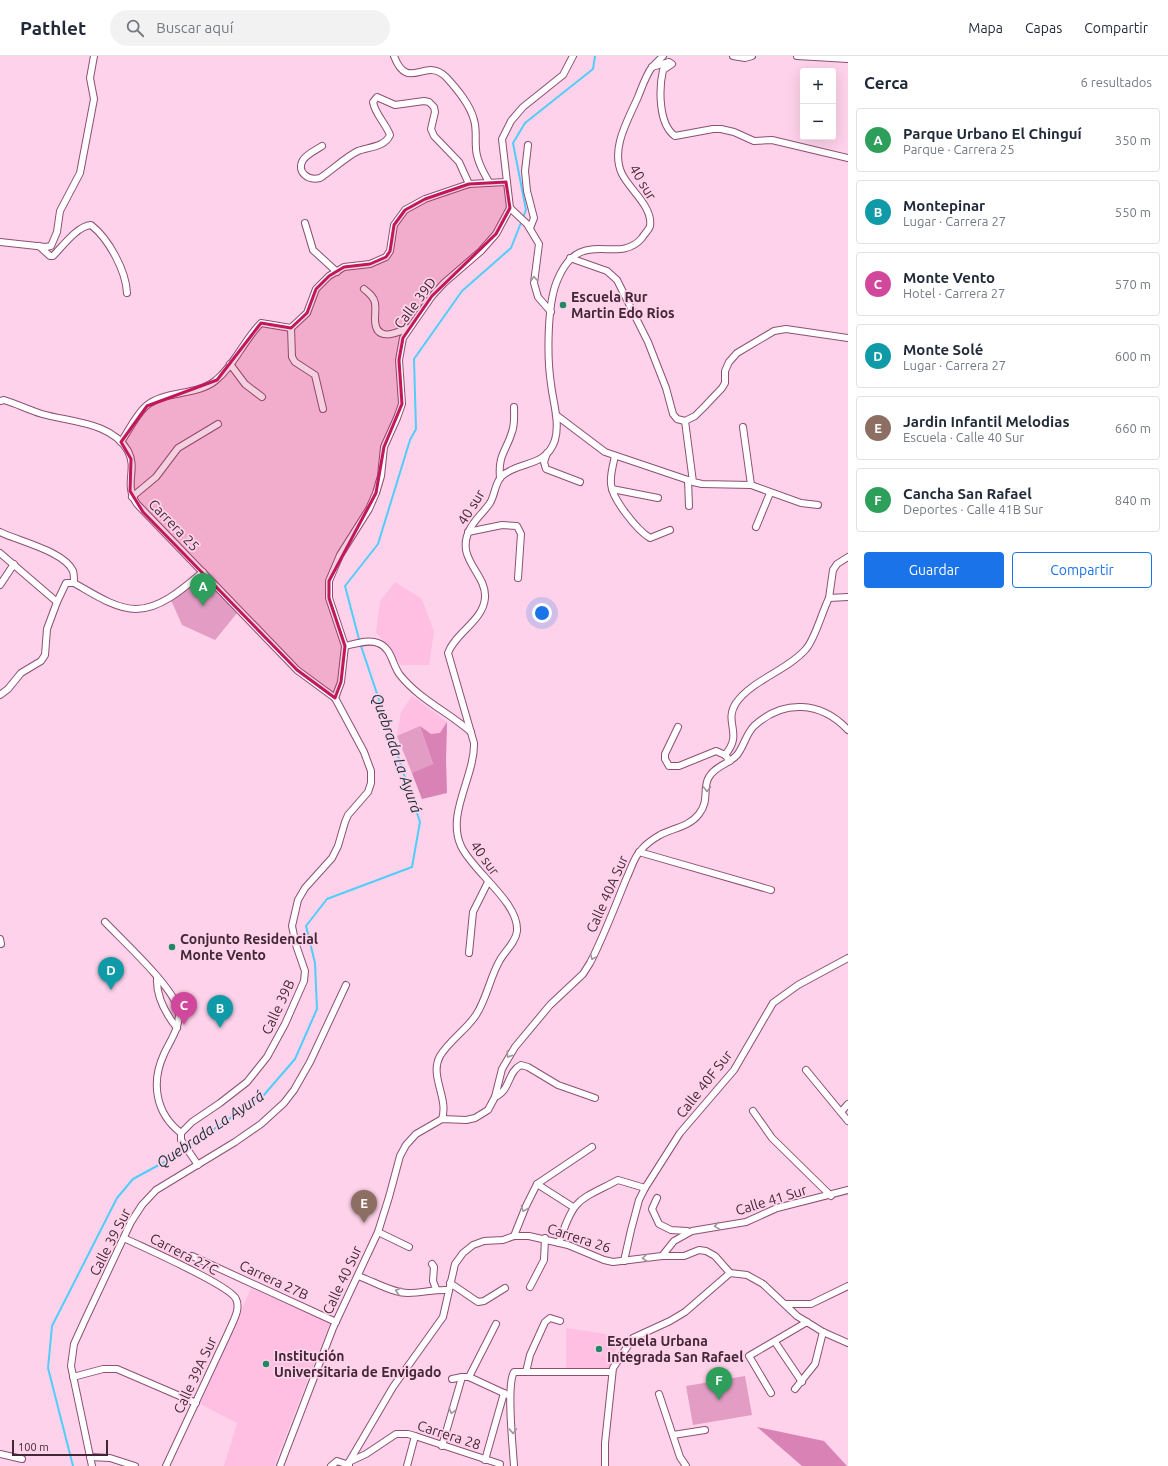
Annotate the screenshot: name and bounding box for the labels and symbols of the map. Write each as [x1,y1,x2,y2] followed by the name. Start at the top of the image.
[626,161,660,203] street label: 40 sur
[391,274,439,332] street label: Calle 39D
[530,276,539,282] one-way arrow
[571,289,675,321] place label: Escuela Rur Martin Edo Rios
[558,300,568,310] marker: Escuela Rur Martin Edo Rios
[454,486,488,528] street label: 40 sur
[145,496,203,554] street label: Carrera 25
[190,573,216,606] pin: A
[532,603,552,623] your location
[368,691,425,815] water label: Quebrada La Ayurá
[703,786,711,792] one-way arrow
[467,838,503,879] street label: 40 sur
[583,852,631,935] street label: Calle 40A Sur
[180,931,318,963] place label: Conjunto Residencial Monte Vento
[167,942,177,952] marker: Conjunto Residencial Monte Vento
[590,952,598,960] one-way arrow
[98,957,124,990] pin: D
[258,977,298,1037] street label: Calle 39B
[171,992,197,1025] pin: C
[207,995,233,1028] pin: B
[673,1047,736,1121] street label: Calle 40F Sur
[507,1051,514,1058] one-way arrow
[153,1087,267,1172] water label: Quebrada La Ayurá
[733,1181,809,1218] street label: Calle 41 Sur
[351,1190,377,1223] pin: E
[86,1205,134,1278] street label: Calle 39 Sur
[521,1206,529,1213] one-way arrow
[545,1220,613,1256] street label: Carrera 26
[713,1222,720,1230] one-way arrow
[147,1230,221,1278] street label: Carrera 27C
[319,1243,365,1317] street label: Calle 40 Sur
[642,1253,648,1262] one-way arrow
[237,1257,311,1303] street label: Carrera 27B
[395,1287,402,1296] one-way arrow
[170,1333,220,1416] street label: Calle 39A Sur
[607,1333,743,1365] place label: Escuela Urbana Integrada San Rafael
[594,1344,604,1354] marker: Escuela Urbana Integrada San Rafael
[274,1348,442,1380] place label: Institución Universitaria de Envigado
[261,1359,271,1369] marker: Institución Universitaria de Envigado
[706,1367,732,1400] pin: F
[448,1407,457,1414] one-way arrow
[415,1417,483,1453] street label: Carrera 28
[508,1428,517,1434] one-way arrow
[12,1438,108,1457] scale bar

